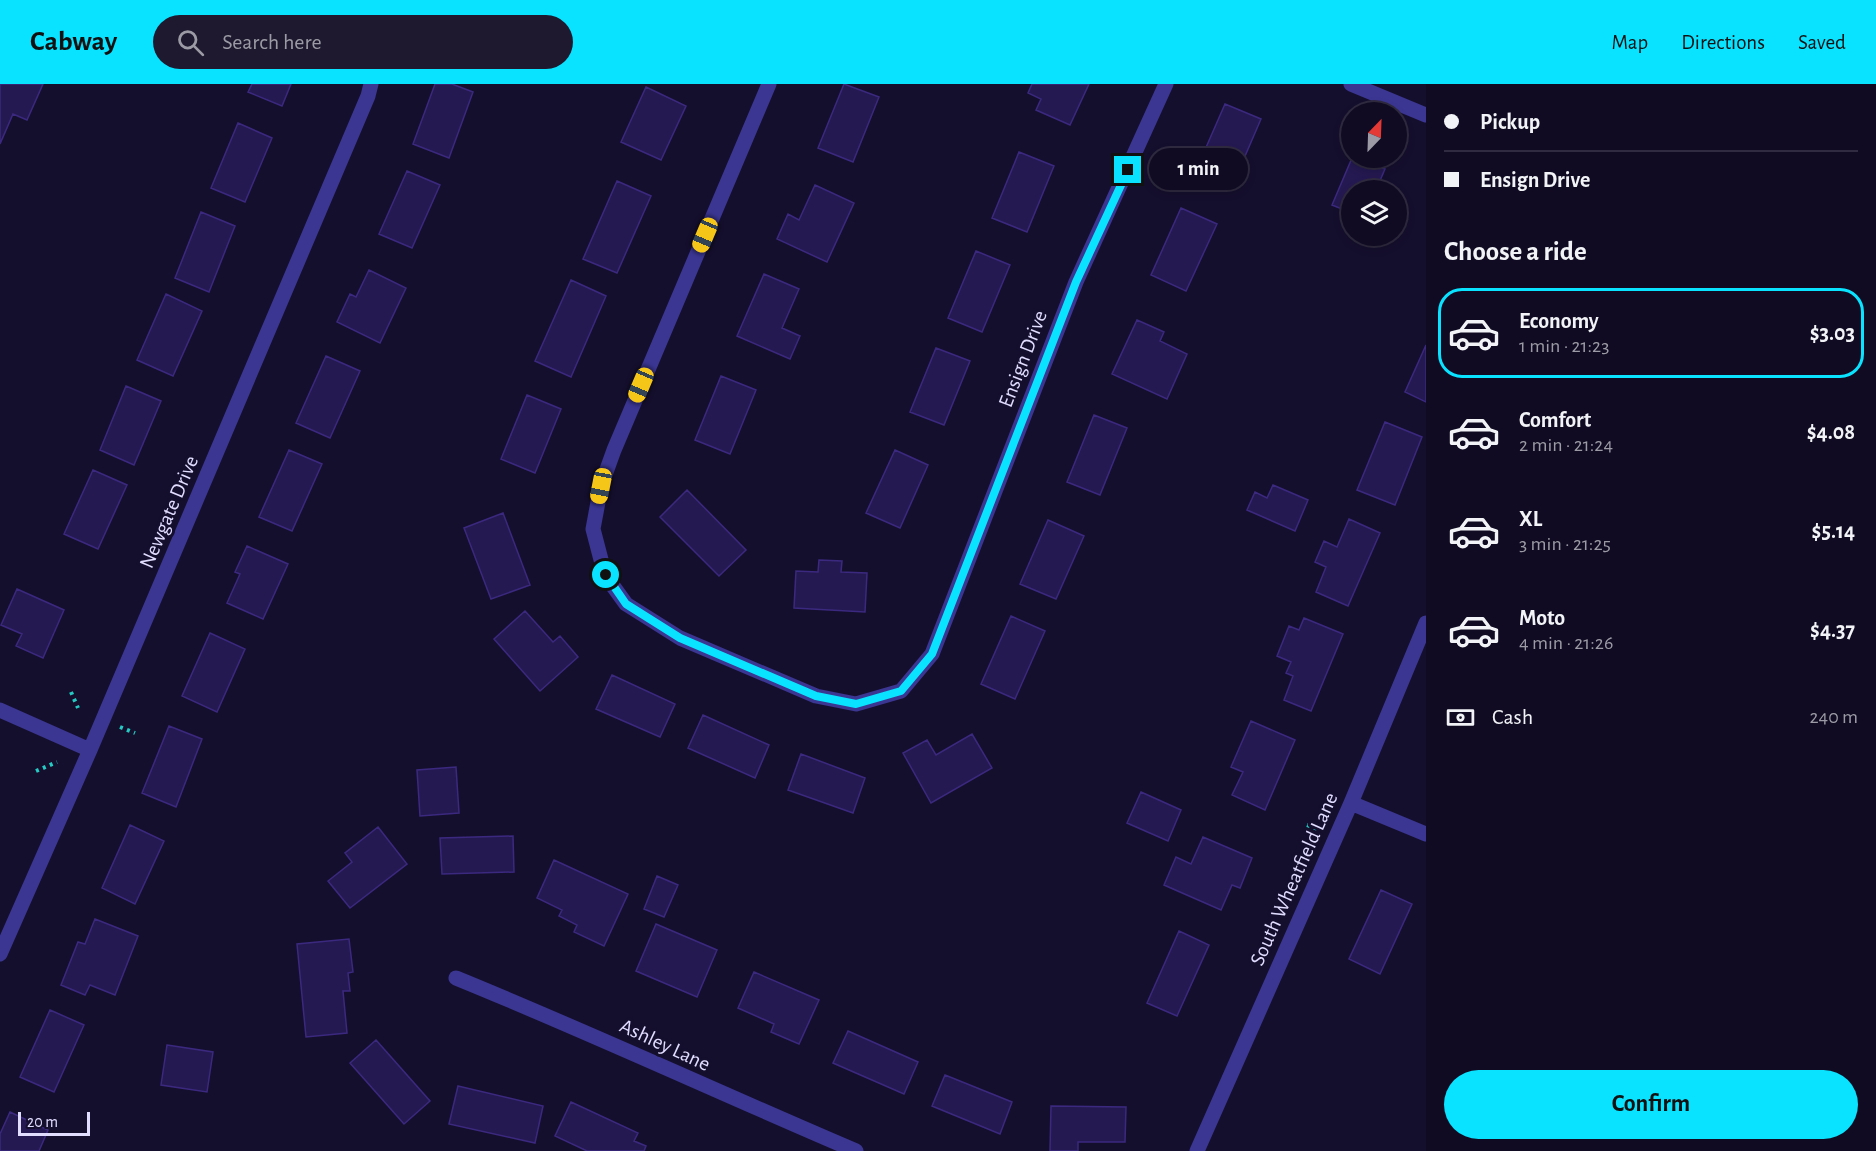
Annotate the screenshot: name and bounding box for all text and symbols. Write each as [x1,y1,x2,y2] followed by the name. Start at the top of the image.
[153,15,573,69] search box
[174,26,207,59] icon: search
[30,28,117,56] text: Cabway
[222,31,322,53] text: Search here
[1612,32,1648,53] text: Map
[1681,32,1765,53] text: Directions
[1798,32,1846,53] text: Saved
[1341,102,1407,168] north arrow
[1341,102,1407,246] map controls
[1480,111,1540,133] text: Pickup
[1149,149,1248,191] callout: 1 min
[1114,156,1141,183] route end
[1177,159,1220,179] text: 1 min
[1480,169,1590,191] text: Ensign Drive
[1341,180,1407,246] button: layers
[690,215,720,255] car
[1444,238,1587,265] text: Choose a ride
[1447,306,1501,360] icon: car
[995,308,1051,410] street label: Ensign Drive
[1519,310,1599,332] text: Economy
[1810,322,1855,344] text: $3.03
[1519,336,1609,356] text: 1 min · 21:23
[626,365,656,405] car
[1447,405,1501,459] icon: car
[1519,409,1591,431] text: Comfort
[1807,421,1855,443] text: $4.08
[1519,435,1613,455] text: 2 min · 21:24
[136,453,202,571] street label: Newgate Drive
[589,467,613,505] car
[1447,504,1501,558] icon: car
[1519,508,1542,530] text: XL
[1812,520,1855,542] text: $5.14
[1519,534,1611,554] text: 3 min · 21:25
[592,561,619,588] route start
[1447,603,1501,657] icon: car
[1519,607,1565,629] text: Moto
[1810,619,1855,641] text: $4.37
[1519,633,1613,653] text: 4 min · 21:26
[1444,701,1477,734] icon: cash
[1492,706,1533,728] text: Cash
[1809,707,1858,727] text: 240 m
[1246,789,1342,969] street label: South Wheatfield Lane
[617,1015,713,1075] street label: Ashley Lane
[1444,1070,1858,1139] button: Confirm
[18,1109,90,1136] scale bar
[27,1114,58,1130] text: 20 m

